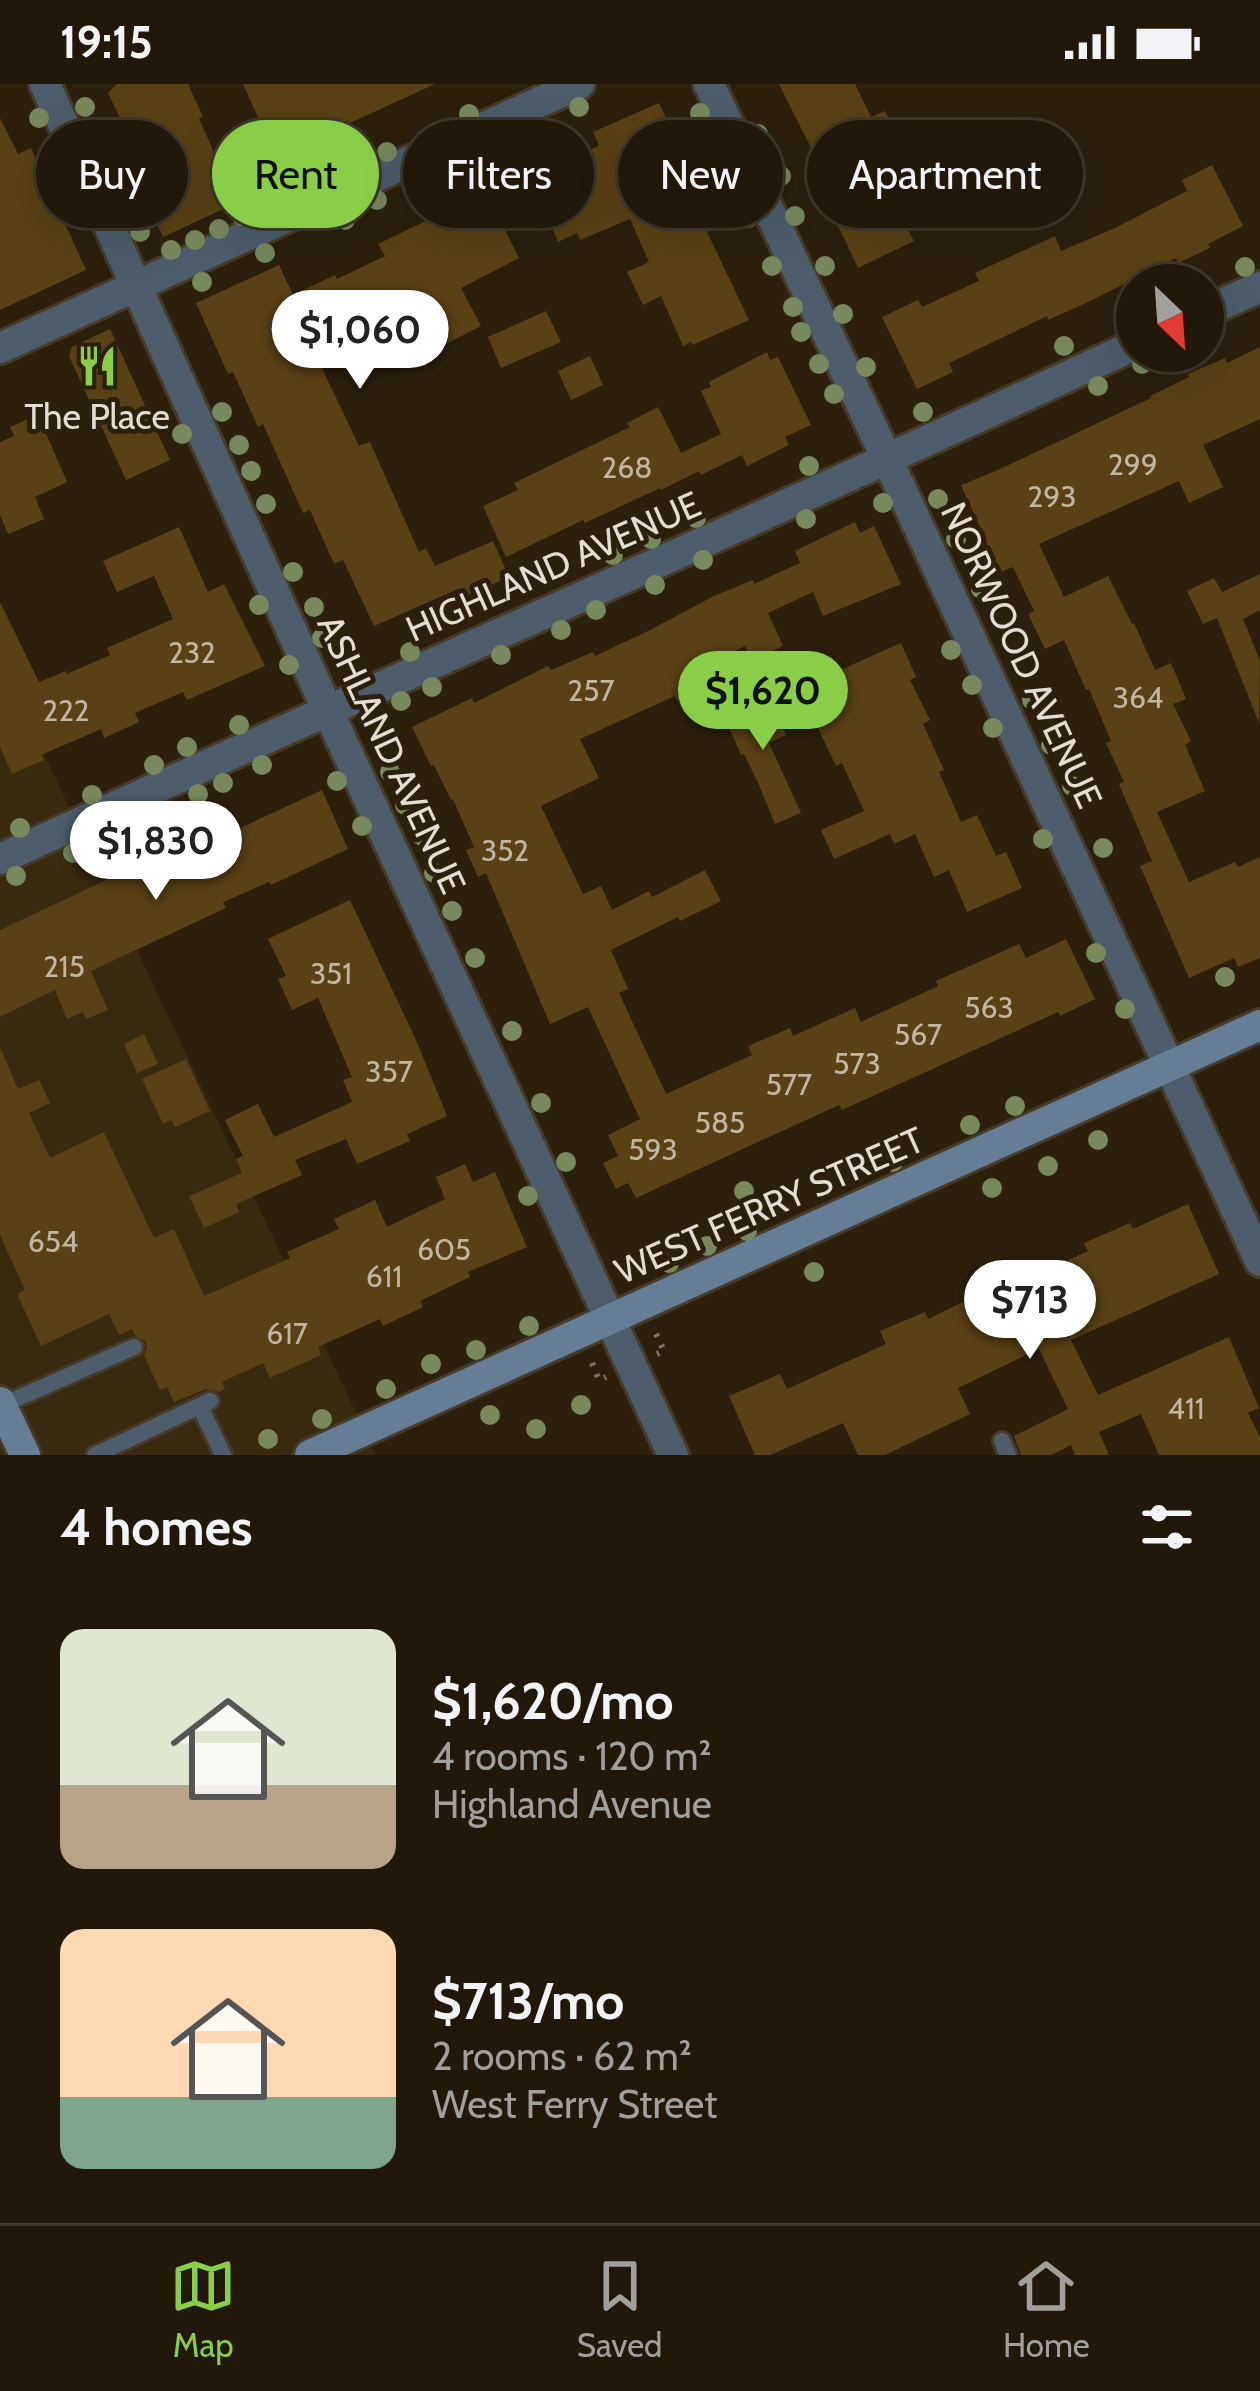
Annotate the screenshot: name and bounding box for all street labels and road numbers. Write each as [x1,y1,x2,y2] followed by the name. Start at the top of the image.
[399,481,707,651] street label: HIGHLAND AVENUE
[932,495,1112,815] street label: NORWOOD AVENUE
[308,608,476,900] street label: ASHLAND AVENUE
[608,1117,930,1293] street label: WEST FERRY STREET

